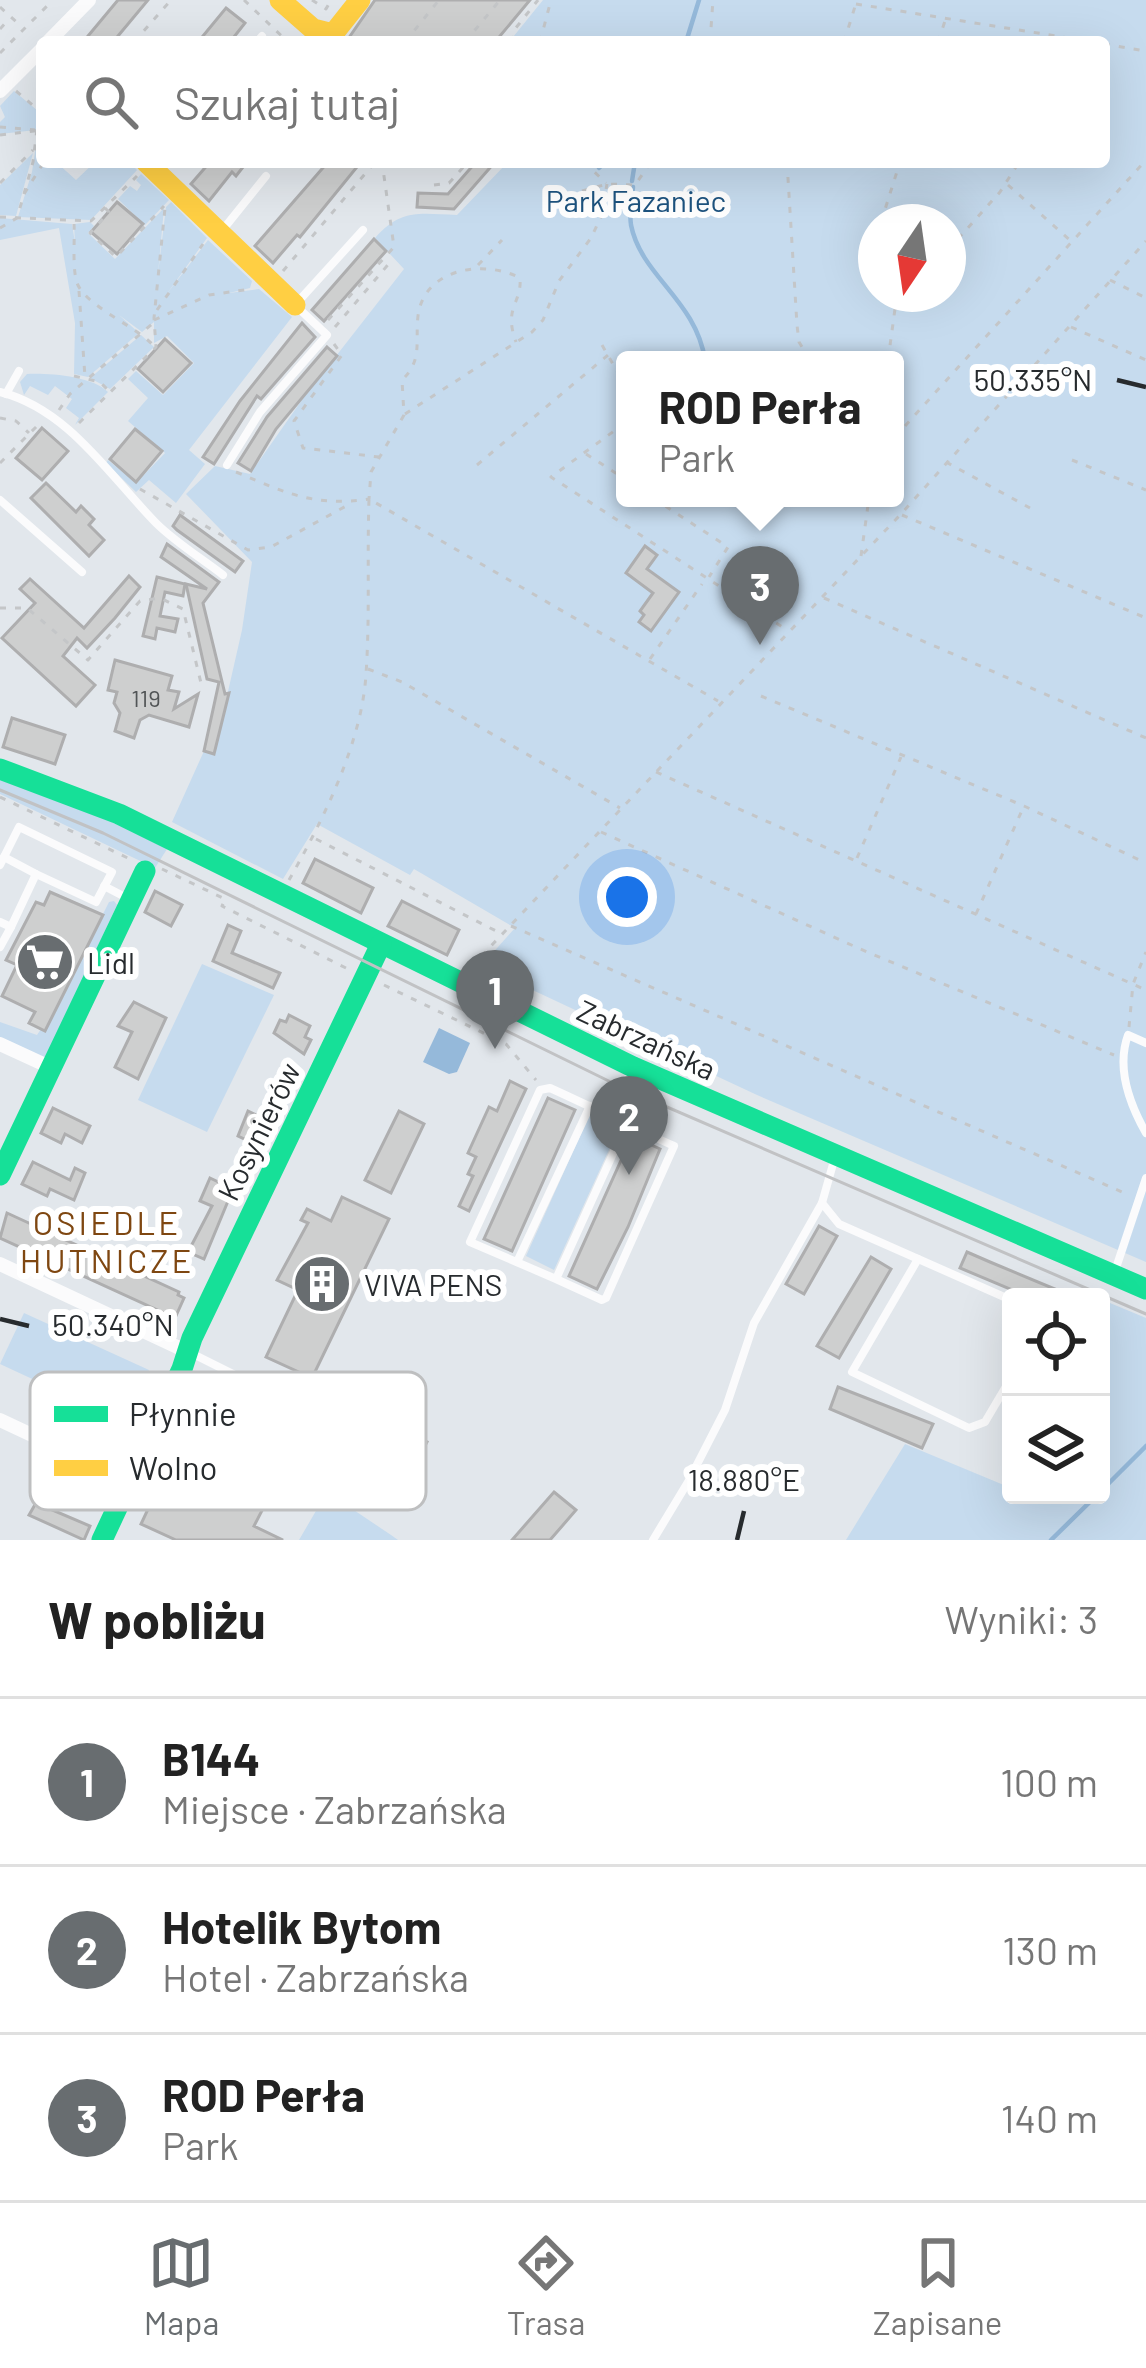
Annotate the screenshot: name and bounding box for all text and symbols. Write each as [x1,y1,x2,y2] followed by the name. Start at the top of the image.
[36,36,1110,168] search box
[78,69,144,135] icon: search
[174,75,401,129] text: Szukaj tutaj
[546,182,726,218] park label: Park Fazaniec
[858,204,966,312] north arrow
[616,351,904,507] popup
[974,361,1092,397] text: 50.335°N
[658,379,862,433] text: ROD Perła
[658,433,735,480] text: Park
[721,546,799,645] pin: 3
[131,683,161,712] house number: 119
[597,867,657,927] your location
[14,931,76,993] supermarket icon: Lidl
[87,944,135,980] place label: Lidl
[456,950,534,1049] pin: 1
[572,991,722,1087] street label: Zabrzańska
[209,1056,307,1206] street label: Kosynierów
[590,1076,668,1175] pin: 2
[20,1202,194,1280] district label: OSIEDLE HUTNICZE
[291,1253,353,1315] building icon: VIVA PENS
[364,1266,502,1302] place label: VIVA PENS
[1002,1288,1110,1504] map controls
[1002,1288,1110,1396] button: locate
[52,1306,174,1342] text: 50.340°N
[30,1372,426,1510] legend
[129,1393,237,1433] text: Płynnie
[1002,1396,1110,1504] button: layers
[129,1447,217,1487] text: Wolno
[688,1461,800,1497] text: 18.880°E
[48,1588,266,1649] text: W pobliżu
[945,1595,1098,1642] text: Wyniki: 3
[162,1731,260,1785] text: B144
[80,1758,94,1805] text: 1
[1000,1758,1098,1805] text: 100 m
[162,1785,507,1832] text: Miejsce · Zabrzańska
[162,1899,441,1953] text: Hotelik Bytom
[76,1926,98,1973] text: 2
[1002,1926,1098,1973] text: 130 m
[162,1953,469,2000] text: Hotel · Zabrzańska
[162,2067,365,2121] text: ROD Perła
[76,2094,98,2141] text: 3
[1001,2094,1098,2141] text: 140 m
[162,2121,239,2168] text: Park
[144,2230,219,2342] tab: Mapa
[507,2230,585,2342] tab: Trasa
[873,2230,1002,2342] tab: Zapisane

